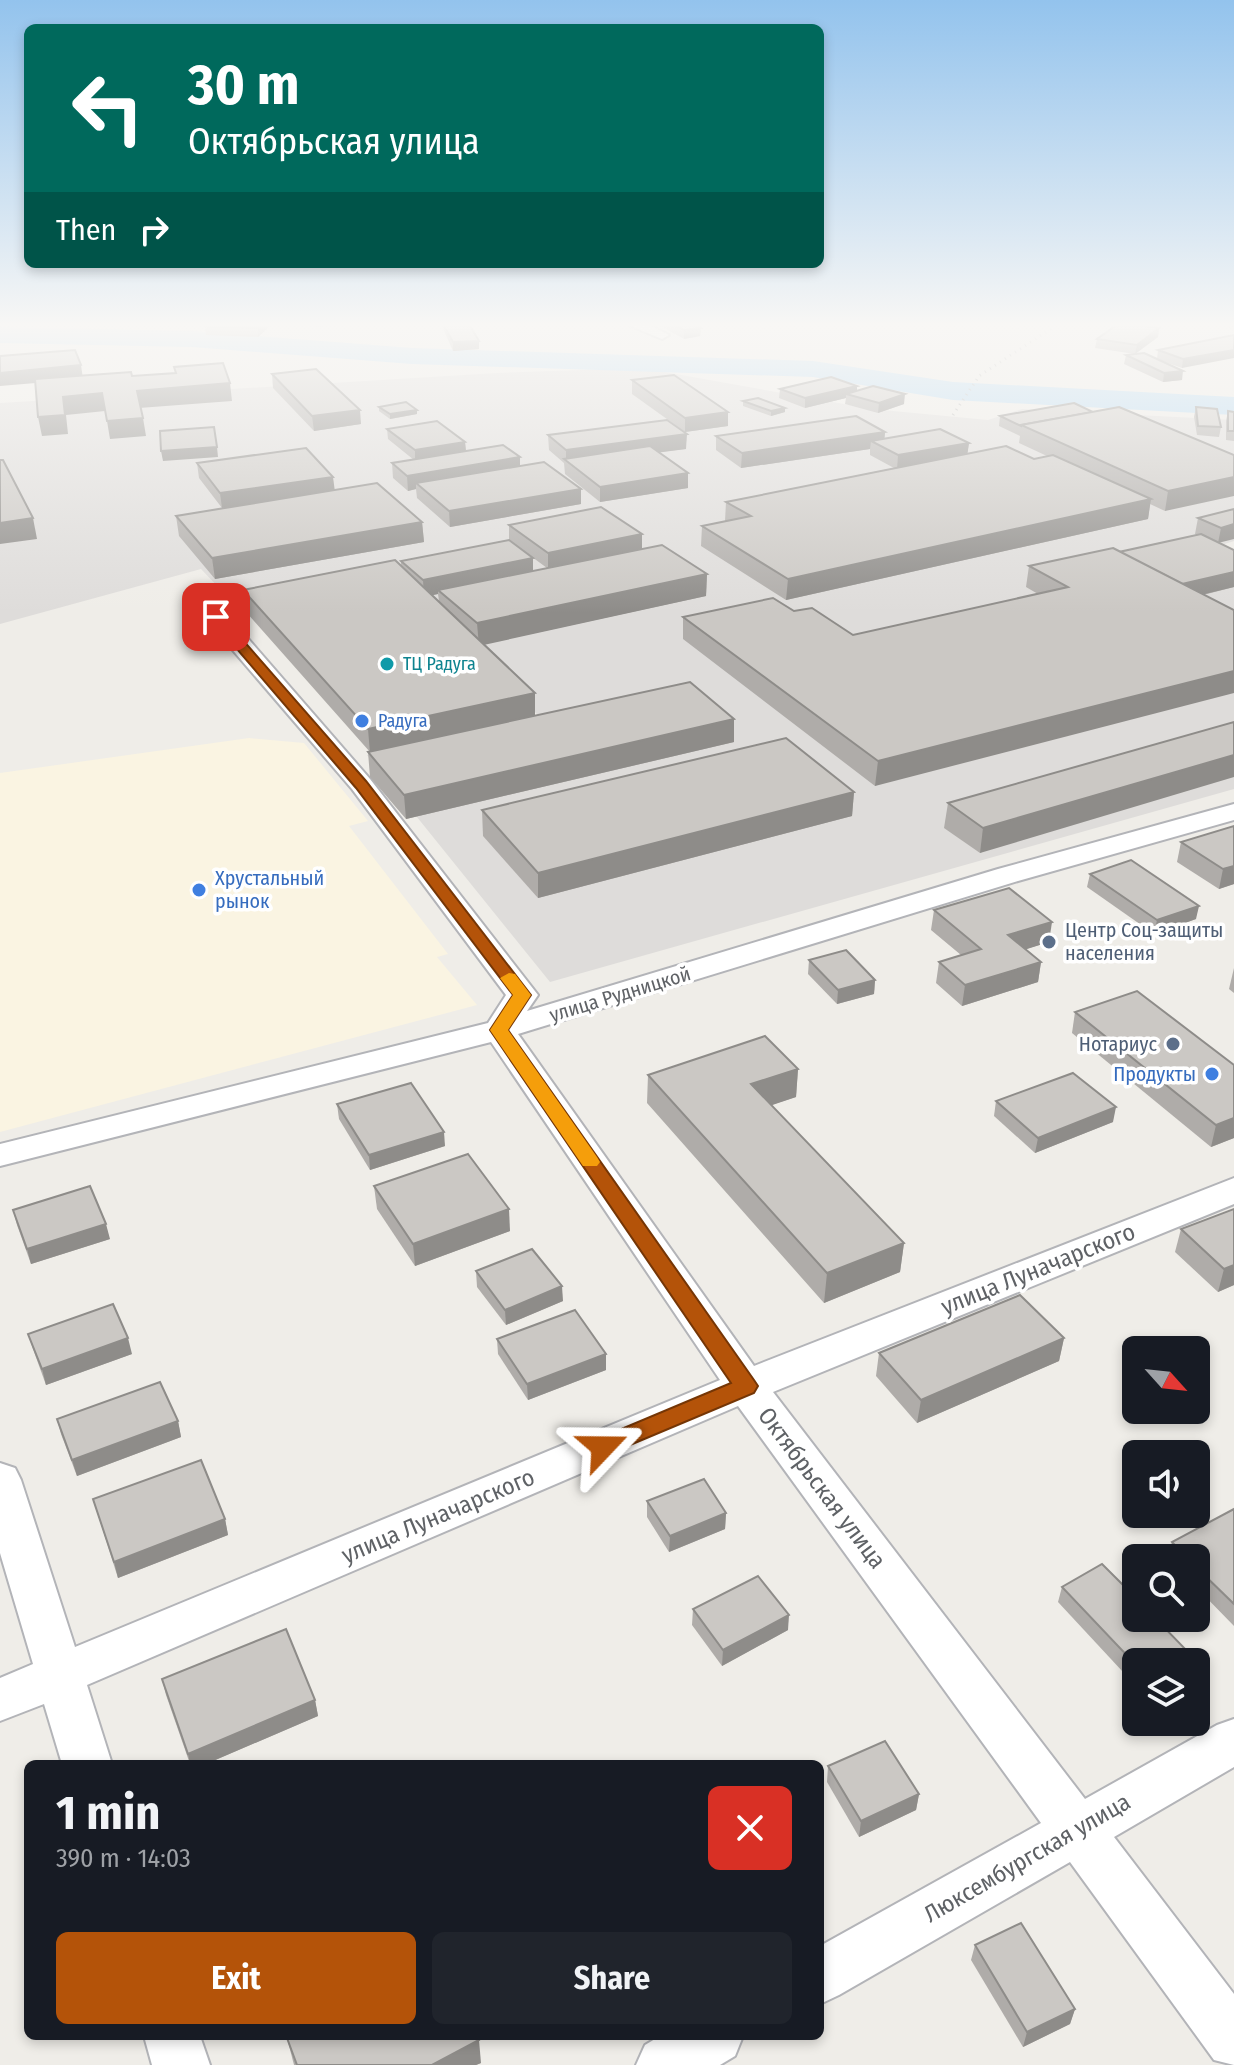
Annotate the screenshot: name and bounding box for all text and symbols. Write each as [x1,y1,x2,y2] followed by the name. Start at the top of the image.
[188,52,299,119] text: 30 m
[56,56,160,160] icon: left
[188,120,480,164] text: Октябрьская улица
[132,208,176,252] icon: right
[56,212,116,248] text: Then
[182,583,250,651] pin
[194,595,238,639] icon: arrive
[403,653,476,675] place label: ТЦ Радуга
[378,655,396,673] marker: ТЦ Радуга
[378,710,428,732] place label: Радуга
[353,712,371,730] marker: Радуга
[215,866,324,913] place label: Хрустальный рынок
[190,881,208,899] marker: Хрустальный рынок
[1065,918,1223,965] place label: Центр Соц-защиты населения
[1040,933,1058,951] marker: Центр Соц-защиты населения
[546,961,694,1027] street label: улица Рудницкой
[1079,1032,1157,1056] place label: Нотариус
[1164,1035,1182,1053] marker: Нотариус
[1113,1062,1196,1086] place label: Продукты
[1203,1065,1221,1083] marker: Продукты
[937,1217,1139,1321] street label: улица Луначарского
[1122,1336,1210,1424] north arrow
[1122,1336,1210,1736] map controls
[752,1402,892,1574] street label: Октябрьская улица
[561,1405,645,1489] position arrow
[1122,1440,1210,1528] button: sound
[337,1463,539,1569] street label: улица Луначарского
[1122,1544,1210,1632] button: search
[1122,1648,1210,1736] button: layers
[56,1784,161,1842] text: 1 min
[708,1786,792,1870] button: close
[919,1787,1135,1929] street label: Люксембургская улица
[56,1843,191,1874] text: 390 m · 14:03
[56,1932,416,2024] button: Exit
[432,1932,792,2024] button: Share

